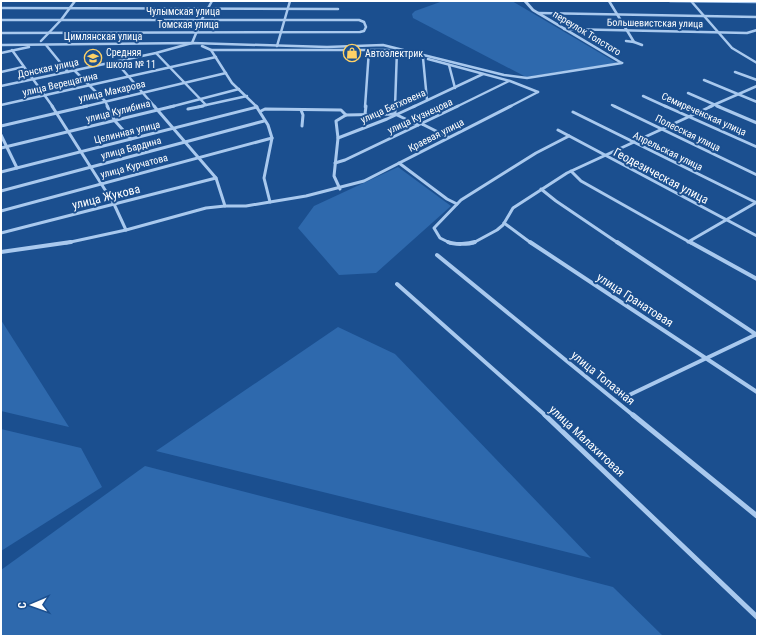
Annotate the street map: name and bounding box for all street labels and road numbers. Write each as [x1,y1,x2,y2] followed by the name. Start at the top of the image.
[146,6,220,17] street label: Чулымская улица
[551,8,623,58] street label: переулок Толстого
[607,17,703,29] street label: Большевистская улица
[157,19,219,30] street label: Томская улица
[64,31,142,42] street label: Цимлянская улица
[16,56,80,80] street label: Донская улица
[21,70,99,98] street label: улица Верещагина
[78,78,147,104] street label: улица Макарова
[359,87,427,125] street label: улица Бетховена
[660,90,748,138] street label: Семиреченская улица
[386,96,454,136] street label: улица Кузнецова
[85,98,151,124] street label: улица Кулибина
[654,112,723,154] street label: Полесская улица
[406,116,466,154] street label: Краевая улица
[93,118,161,146] street label: Целинная улица
[631,129,705,173] street label: Апрельская улица
[100,135,163,161] street label: улица Бардина
[611,145,711,207] street label: Геодезическая улица
[99,152,169,180] street label: улица Курчатова
[71,182,142,212] street label: улица Жукова
[594,270,676,330] street label: улица Гранатовая
[568,348,638,408] street label: улица Топазная
[546,402,628,480] street label: улица Малахитовая

